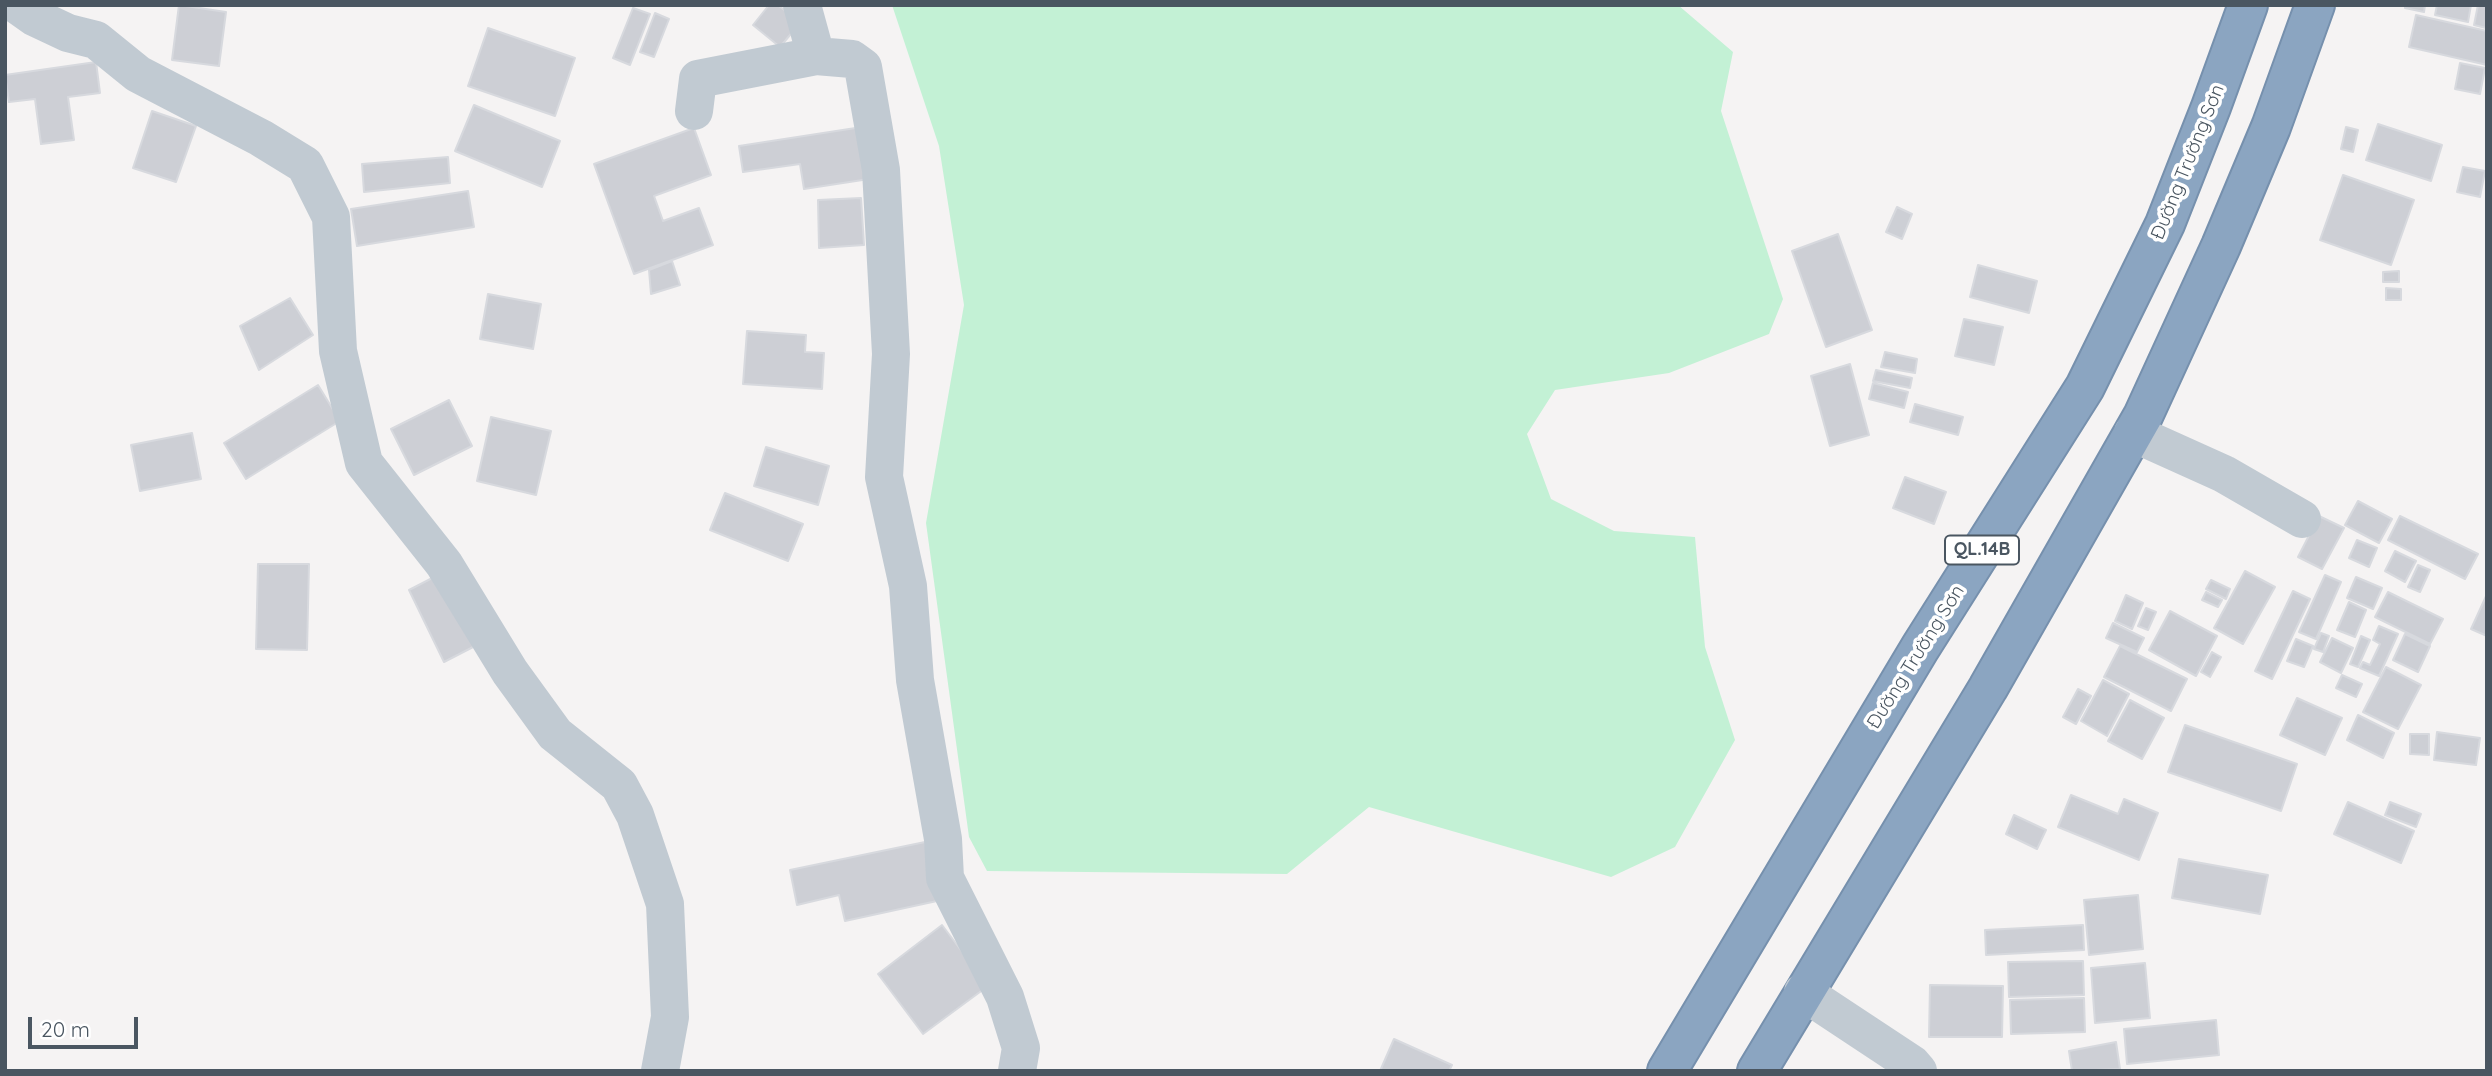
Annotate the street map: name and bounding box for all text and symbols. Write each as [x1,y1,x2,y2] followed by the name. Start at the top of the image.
[2147,81,2229,243] street label: Đường Trường Sơn
[1945,536,2019,564] road number: QL.14B
[1863,581,1969,733] street label: Đường Trường Sơn
[32,1002,142,1046] scale bar
[41,1016,90,1042] text: 20 m

